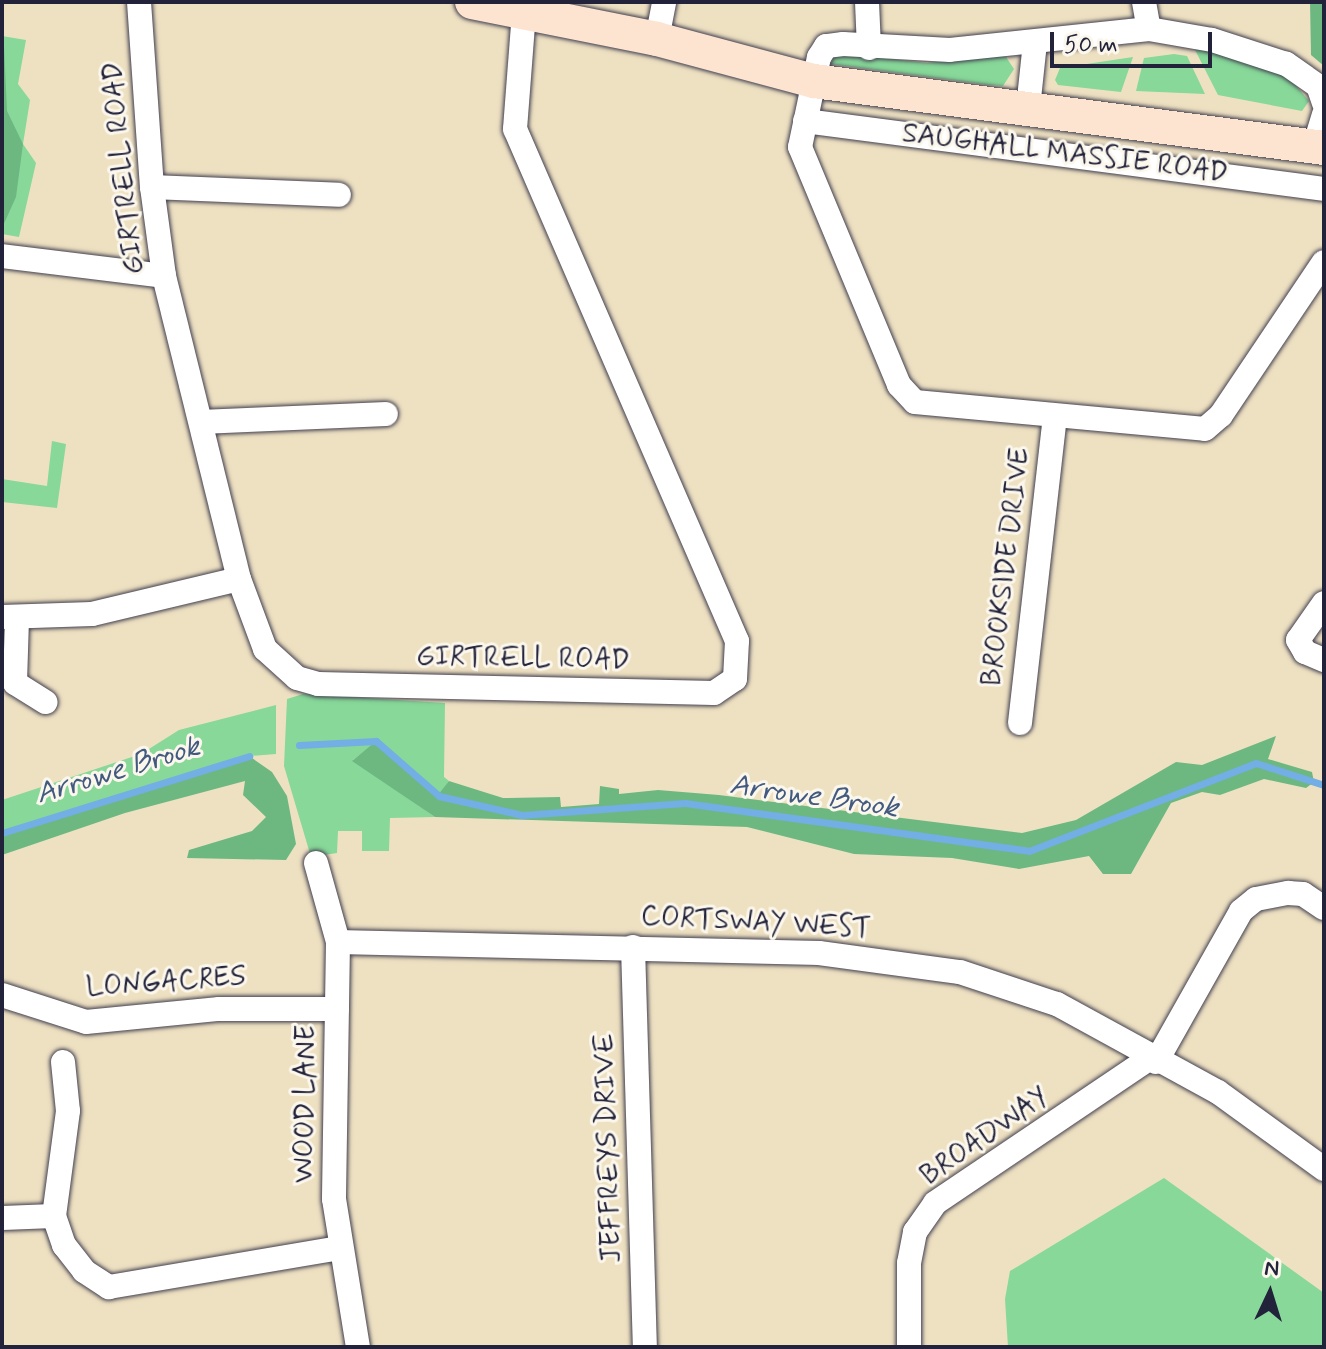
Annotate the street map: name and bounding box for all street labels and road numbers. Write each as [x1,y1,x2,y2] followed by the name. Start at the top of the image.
[96,60,152,276] street label: GIRTRELL ROAD
[899,117,1231,191] street label: SAUGHALL MASSIE ROAD
[975,444,1039,690] street label: BROOKSIDE DRIVE
[416,640,630,678] street label: GIRTRELL ROAD
[642,900,870,946] street label: CORTSWAY WEST
[85,961,247,1005] street label: LONGACRES
[288,1023,324,1185] street label: WOOD LANE
[588,1033,630,1263] street label: JEFFREYS DRIVE
[914,1081,1056,1193] street label: BROADWAY

